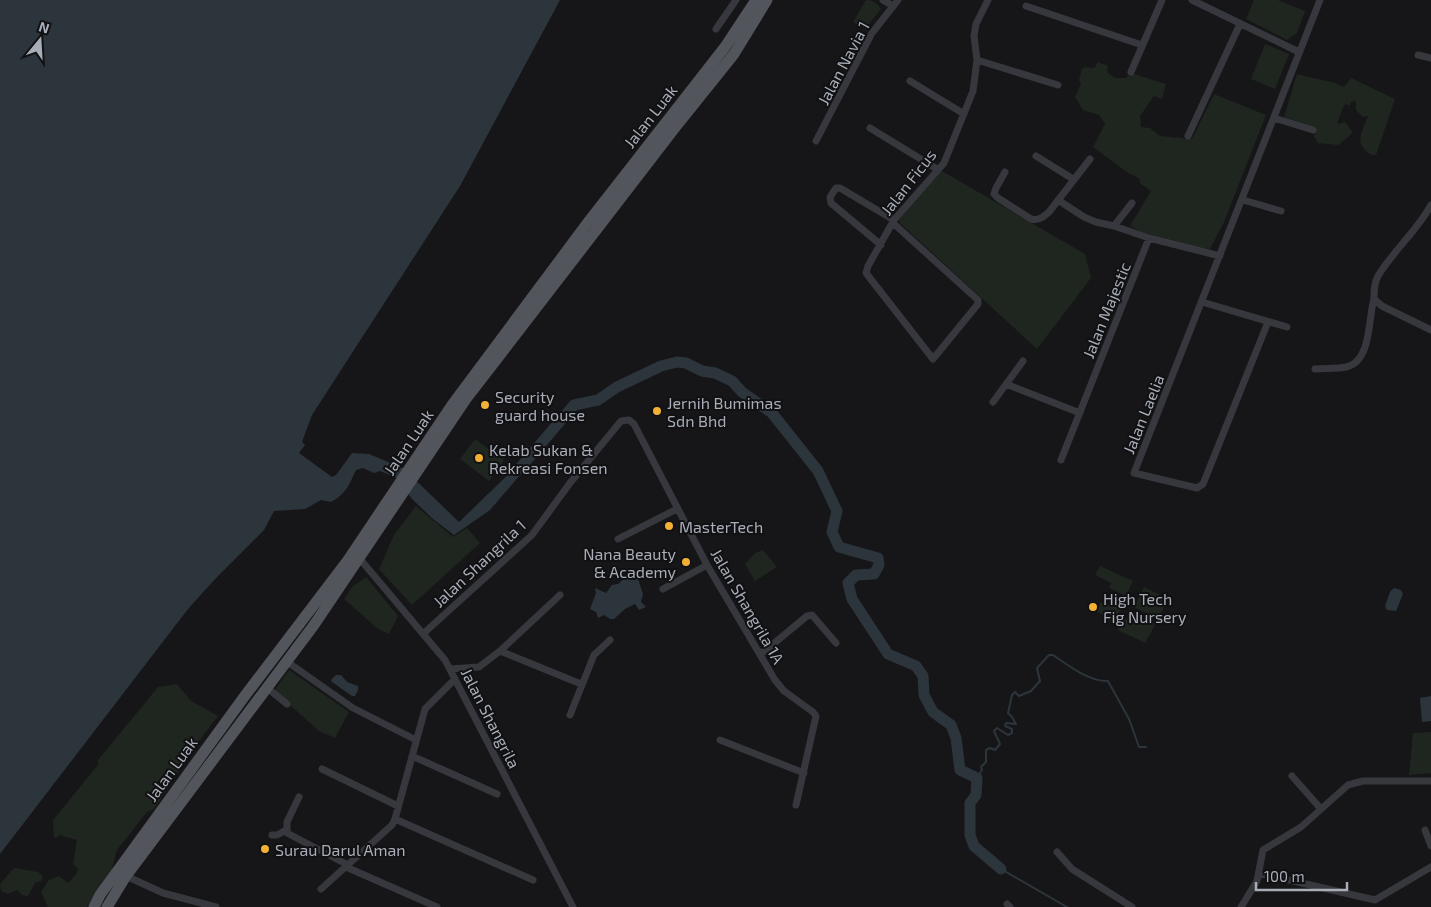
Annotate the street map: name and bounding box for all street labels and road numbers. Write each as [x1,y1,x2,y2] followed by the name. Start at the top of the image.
[813,18,873,108] street label: Jalan Navia 1
[619,81,681,151] street label: Jalan Luak
[876,145,940,219] street label: Jalan Ficus
[1078,259,1135,361] street label: Jalan Majestic
[1119,372,1167,456] street label: Jalan Laelia
[379,406,437,478] street label: Jalan Luak
[429,515,529,611] street label: Jalan Shangrila 1
[707,545,789,667] street label: Jalan Shangrila 1A
[458,665,524,771] street label: Jalan Shangrila
[141,733,201,805] street label: Jalan Luak

